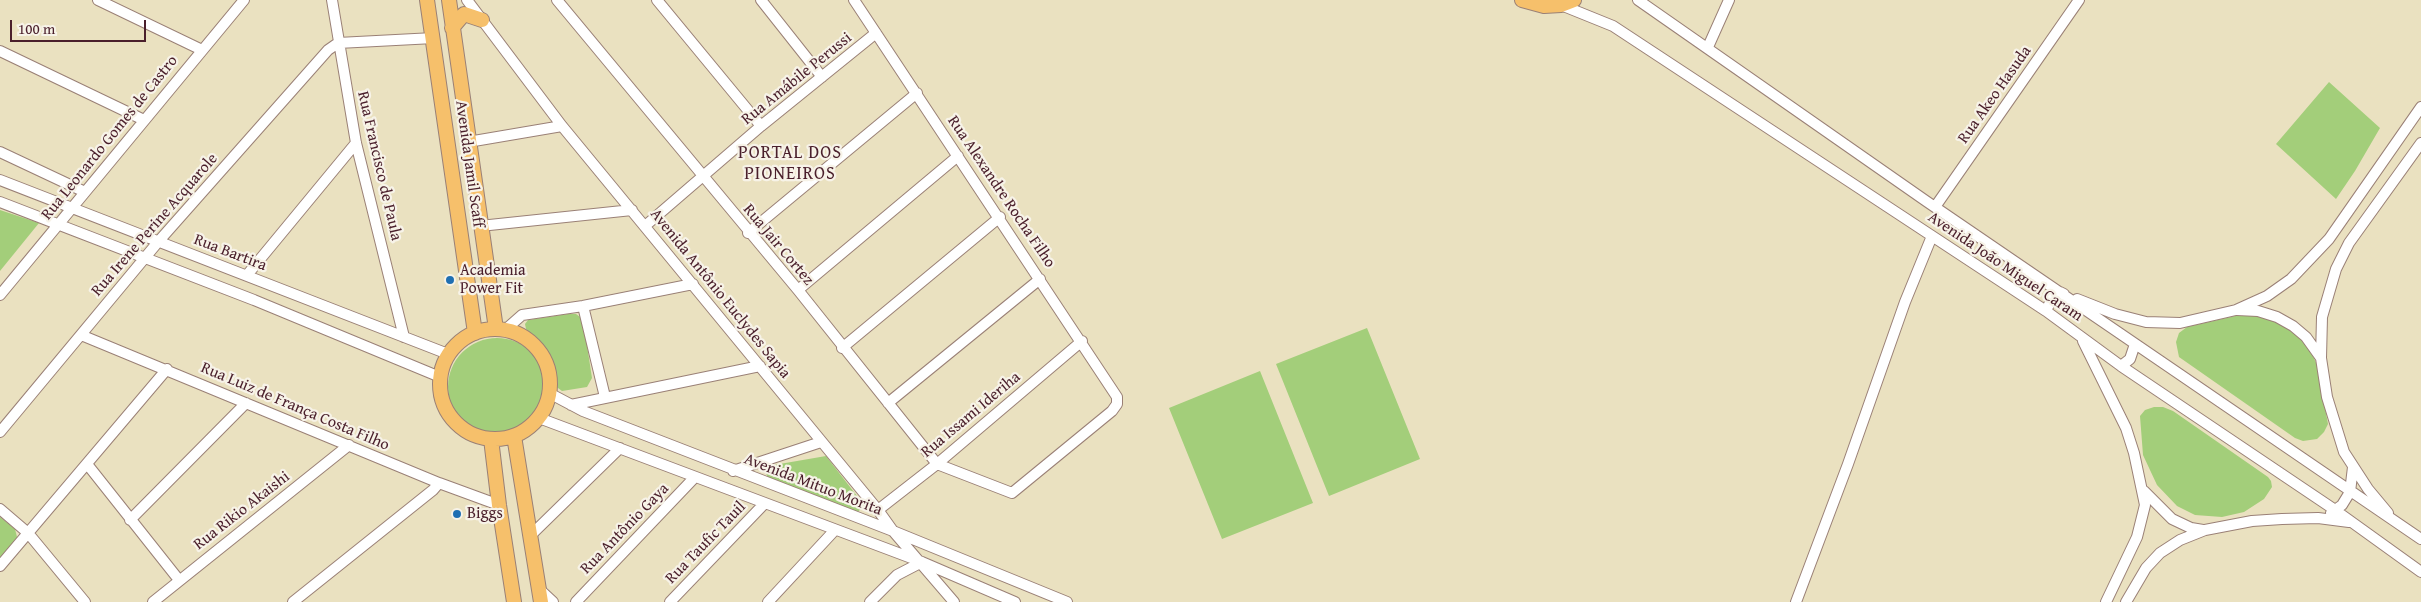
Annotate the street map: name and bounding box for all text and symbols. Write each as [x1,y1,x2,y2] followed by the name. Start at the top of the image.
[12,10,149,42] scale bar
[18,18,55,39] text: 100 m
[738,29,856,129] street label: Rua Amábile Perussi
[1954,42,2036,148] street label: Rua Akeo Hasuda
[38,52,182,224] street label: Rua Leonardo Gomes de Castro
[352,89,406,243] street label: Rua Francisco de Paula
[451,99,487,229] street label: Avenida Jamil Scaff
[943,112,1059,272] street label: Rua Alexandre Rocha Filho
[737,142,843,184] district label: PORTAL DOS PIONEIROS
[88,150,222,300] street label: Rua Irene Perine Acquarole
[739,201,817,289] street label: Rua Jair Cortez
[646,205,794,383] street label: Avenida Antônio Euclydes Sapia
[1924,208,2086,326] street label: Avenida João Miguel Caram
[191,230,269,276] street label: Rua Bartira
[460,261,526,299] place label: Academia Power Fit
[444,274,456,286] marker: Academia Power Fit
[198,359,392,455] street label: Rua Luiz de França Costa Filho
[917,368,1025,462] street label: Rua Issami Ideriha
[741,450,885,520] street label: Avenida Mituo Morita
[190,468,294,554] street label: Rua Rikio Akaishi
[577,480,673,578] street label: Rua Antônio Gaya
[662,498,750,588] street label: Rua Taufic Tauil
[467,504,503,524] place label: Biggs
[451,508,463,520] marker: Biggs

